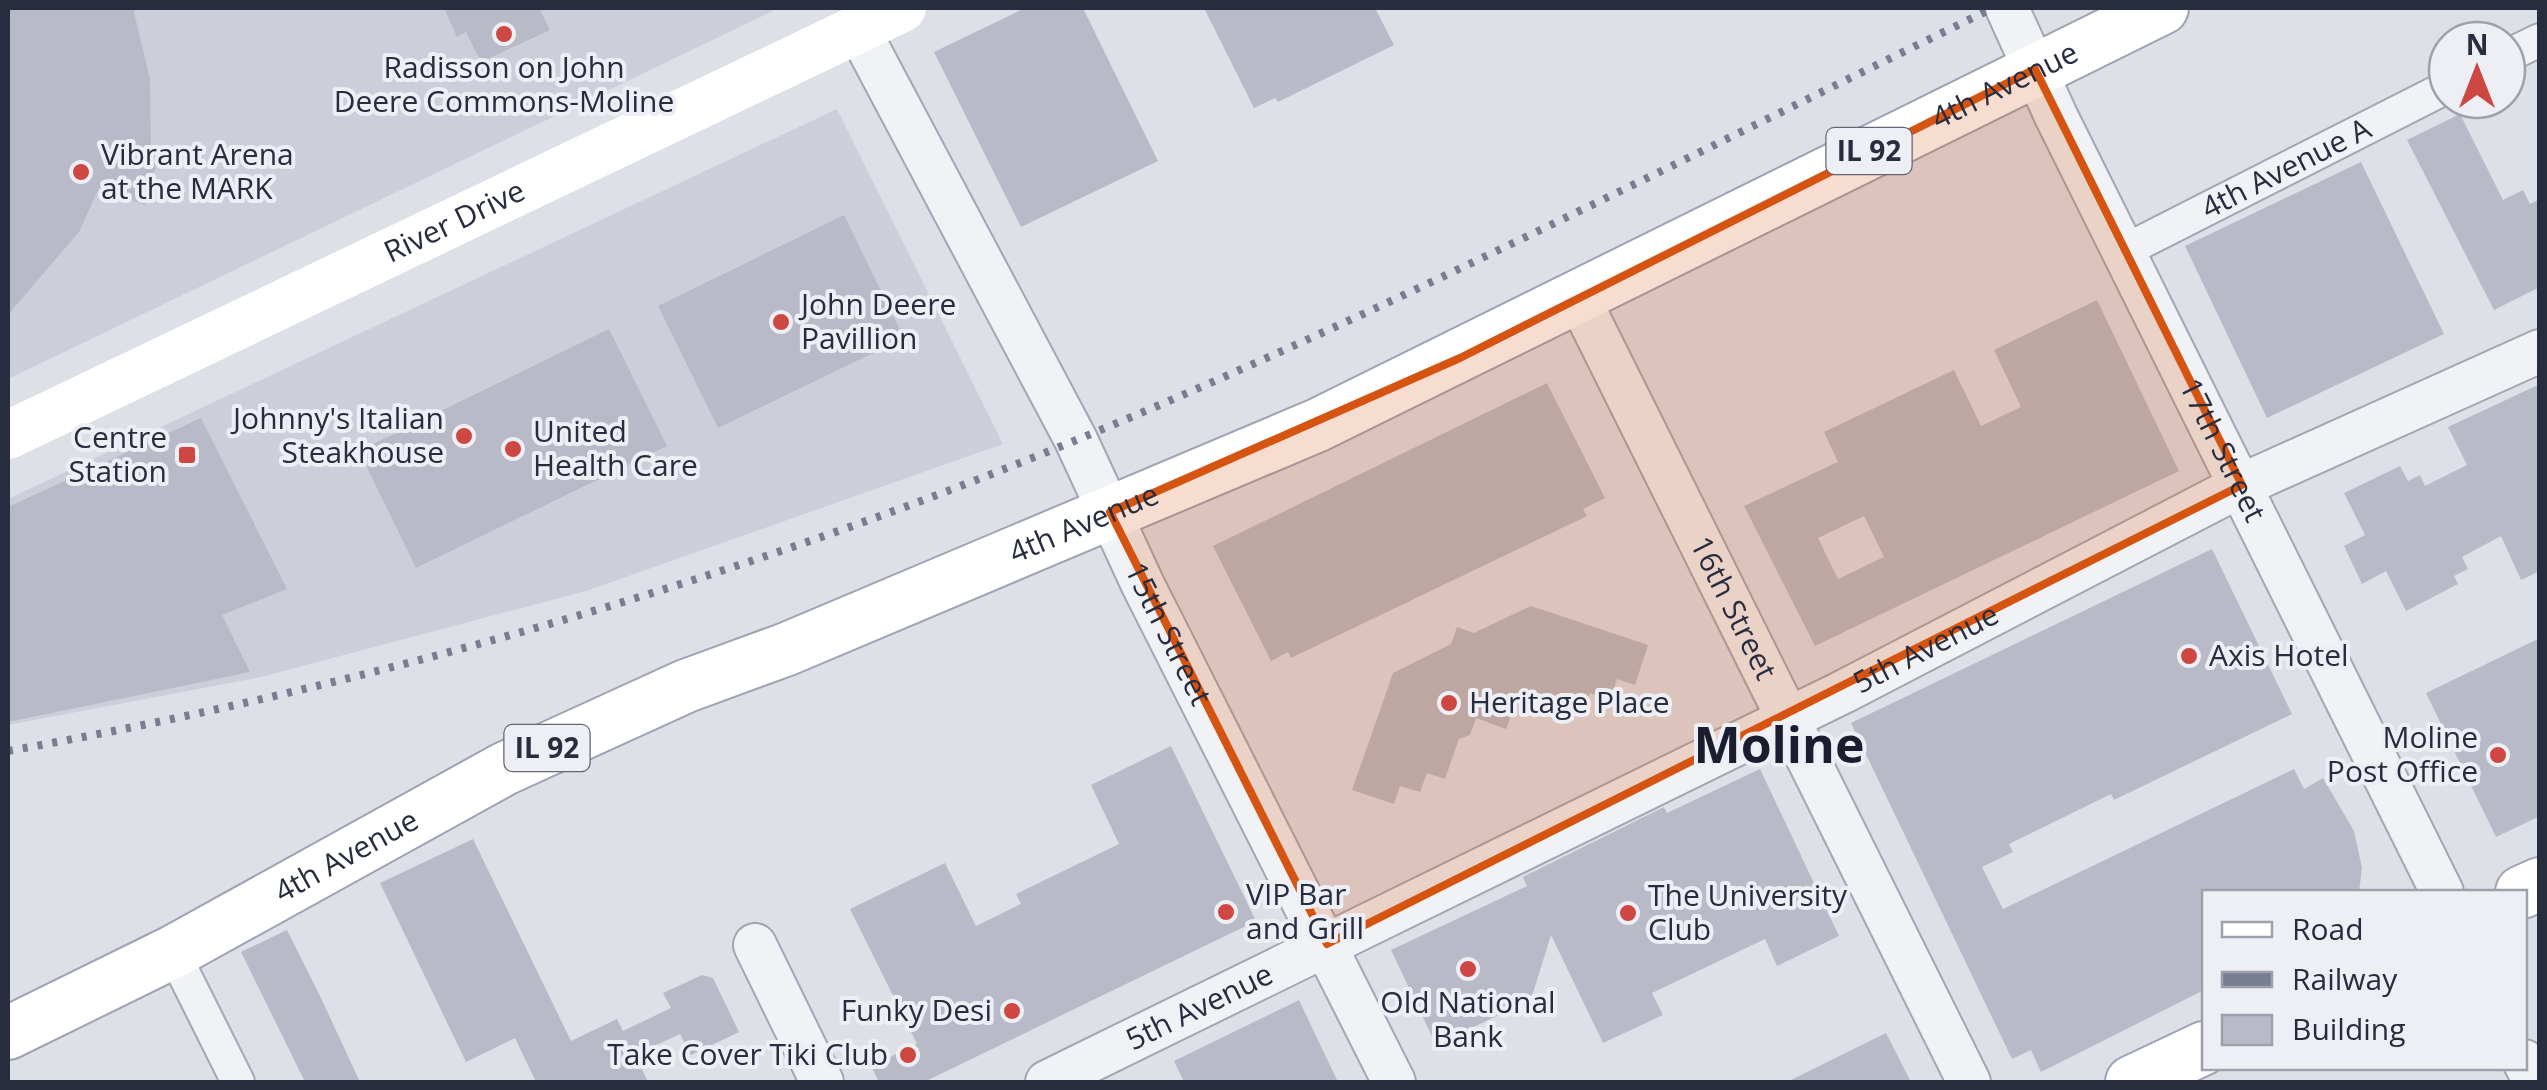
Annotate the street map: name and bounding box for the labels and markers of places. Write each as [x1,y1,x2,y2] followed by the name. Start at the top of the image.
[493,23,515,45] marker: Radisson on John Deere Commons-Moline
[334,46,674,121] place label: Radisson on John Deere Commons-Moline
[101,133,294,208] place label: Vibrant Arena at the MARK
[70,161,92,183] marker: Vibrant Arena at the MARK
[798,283,956,358] place label: John Deere Pavillion
[770,311,792,333] marker: John Deere Pavillion
[230,397,444,472] place label: Johnny's Italian Steakhouse
[533,410,698,485] place label: United Health Care
[68,416,167,491] place label: Centre Station
[453,425,475,447] marker: Johnny's Italian Steakhouse
[502,438,524,460] marker: United Health Care
[176,444,198,466] marker: Centre Station
[2209,634,2349,675] place label: Axis Hotel
[2178,645,2200,667] marker: Axis Hotel
[1469,681,1670,722] place label: Heritage Place
[1438,692,1460,714] marker: Heritage Place
[2327,716,2478,791] place label: Moline Post Office
[2487,744,2509,766] marker: Moline Post Office
[1246,873,1364,948] place label: VIP Bar and Grill
[1648,874,1848,949] place label: The University Club
[1215,901,1237,923] marker: VIP Bar and Grill
[1617,902,1639,924] marker: The University Club
[1457,958,1479,980] marker: Old National Bank
[1380,981,1556,1056] place label: Old National Bank
[841,989,992,1030] place label: Funky Desi
[1001,1000,1023,1022] marker: Funky Desi
[607,1033,888,1074] place label: Take Cover Tiki Club
[897,1044,919,1066] marker: Take Cover Tiki Club

